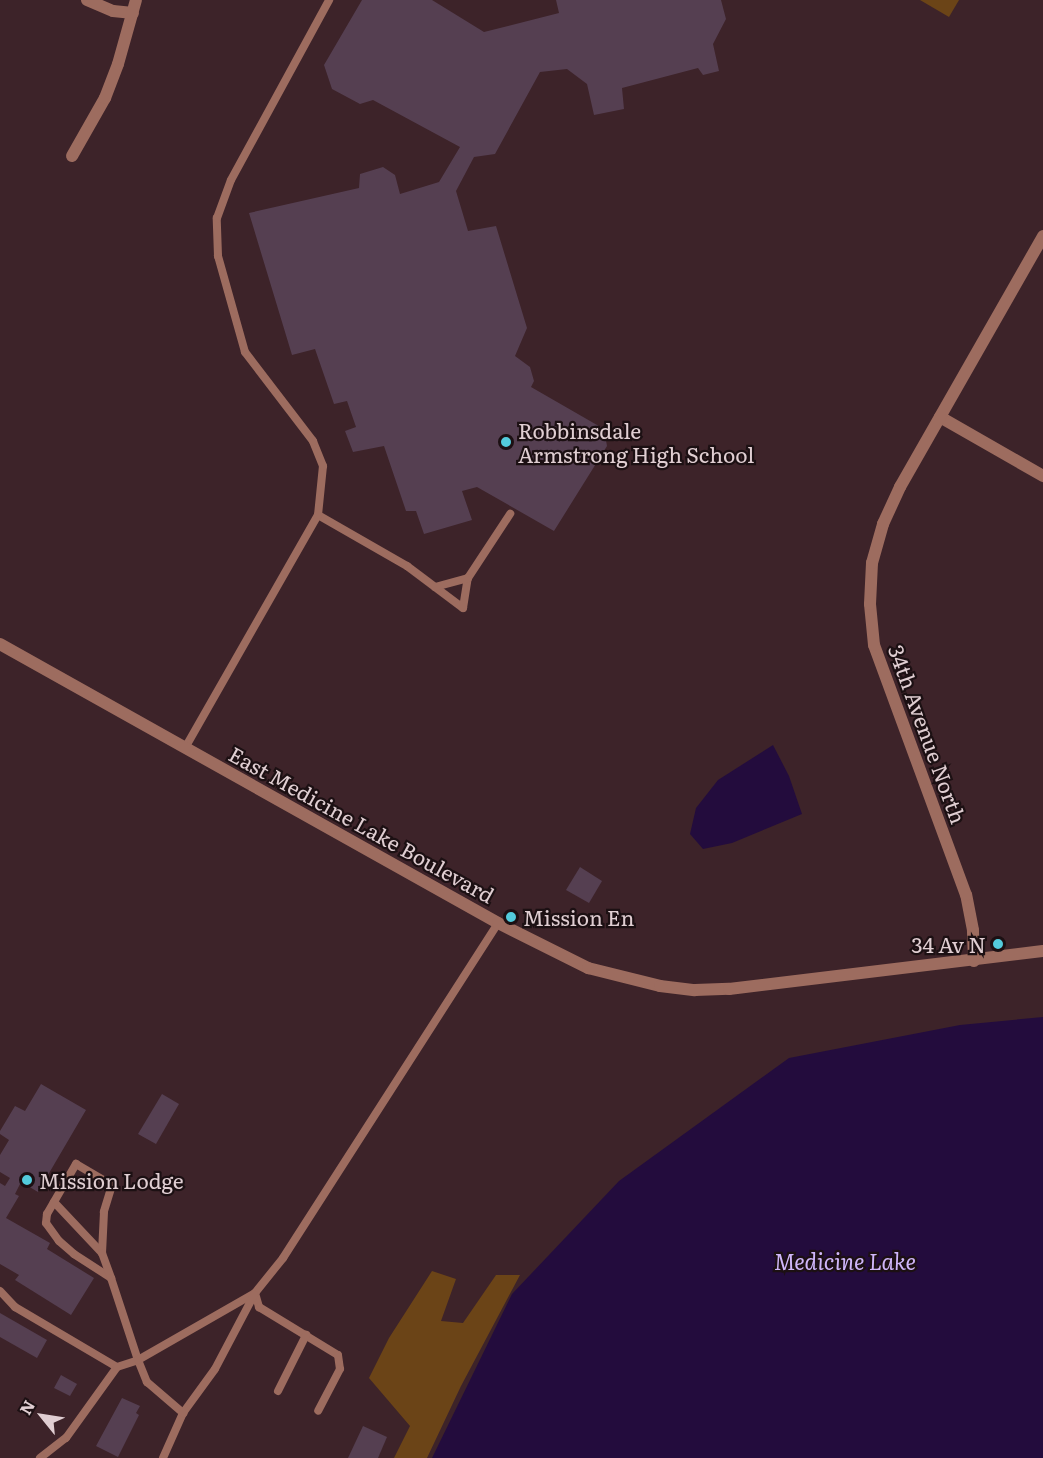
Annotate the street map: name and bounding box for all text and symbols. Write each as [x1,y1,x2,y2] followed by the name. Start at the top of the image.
[518,417,754,467] place label: Robbinsdale Armstrong High School
[499,435,513,449] marker: Robbinsdale Armstrong High School
[884,641,972,827] street label: 34th Avenue North
[225,740,499,908] street label: East Medicine Lake Boulevard
[523,904,634,930] place label: Mission En
[504,910,518,924] marker: Mission En
[911,931,986,957] place label: 34 Av N
[991,937,1005,951] marker: 34 Av N
[39,1167,184,1193] place label: Mission Lodge
[20,1173,34,1187] marker: Mission Lodge
[774,1248,916,1274] water label: Medicine Lake
[12,1386,72,1446] north arrow
[13,1395,40,1419] text: N

